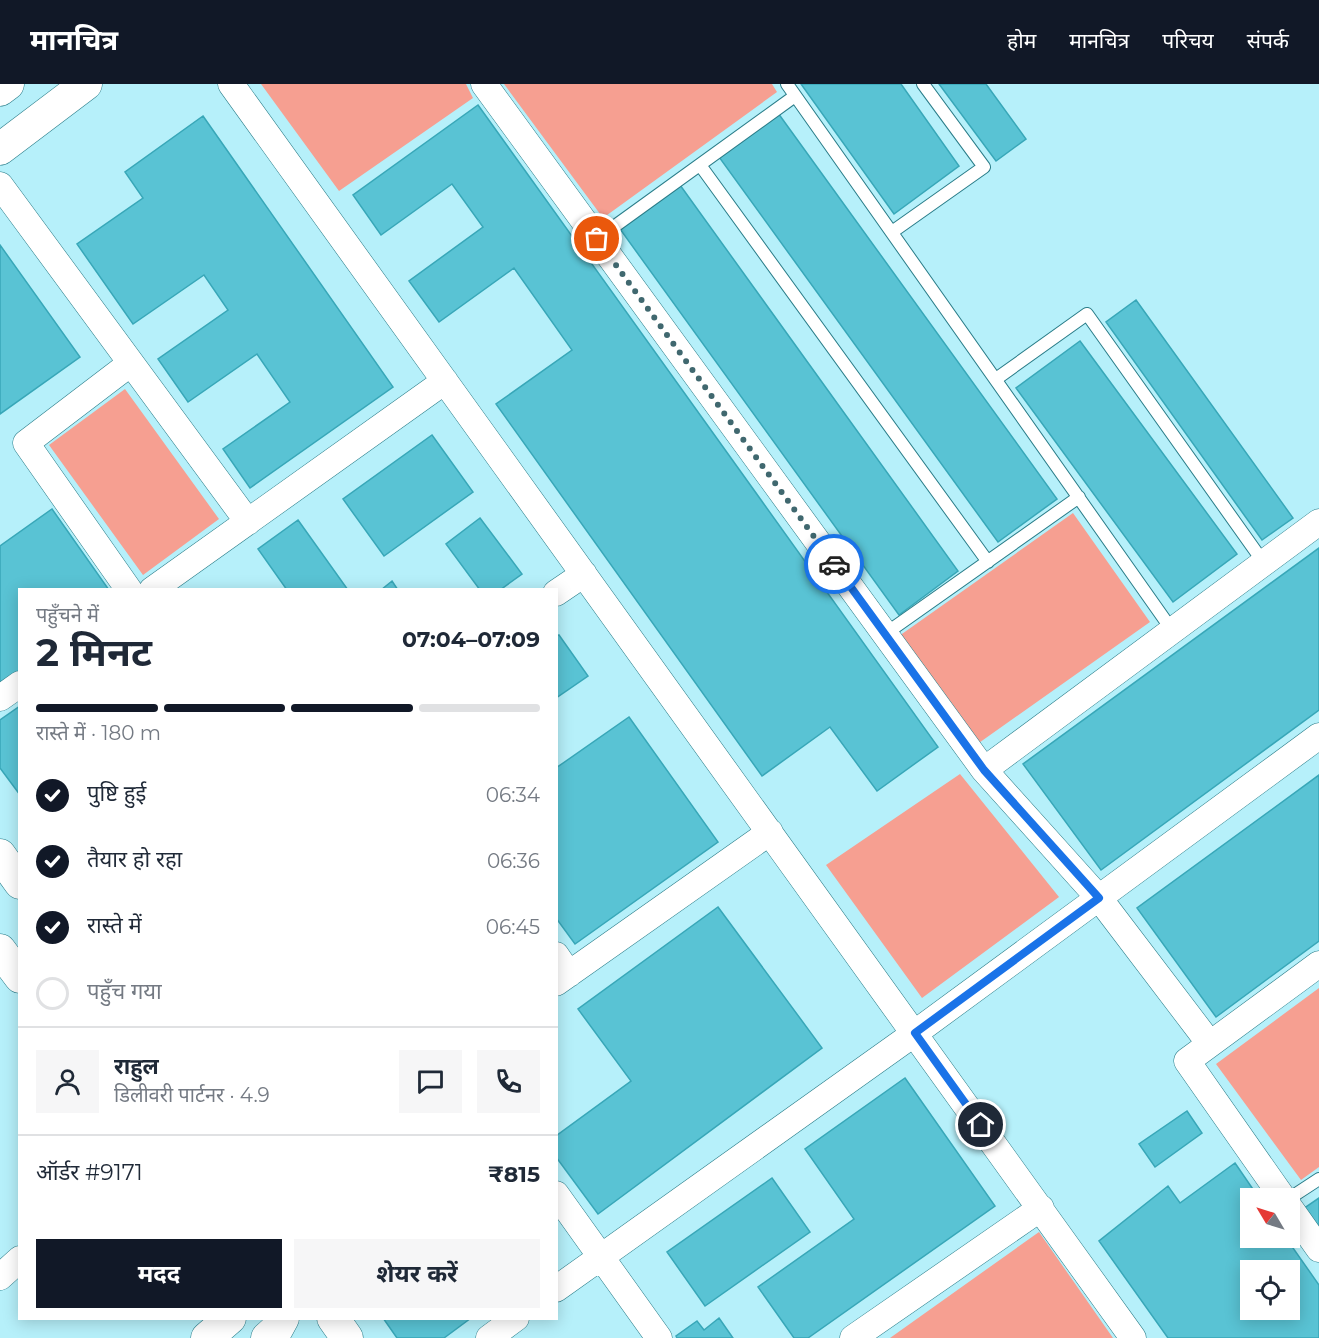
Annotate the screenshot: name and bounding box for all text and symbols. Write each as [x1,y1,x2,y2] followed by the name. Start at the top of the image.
[30,23,118,57] text: मानचित्र
[1007,28,1036,53] text: होम
[1069,28,1129,53] text: मानचित्र
[1162,28,1214,53] text: परिचय
[1247,28,1289,53] text: संपर्क
[571,213,622,264] pin
[580,222,613,255] icon: bag
[804,534,864,594] courier
[818,548,851,581] icon: car
[36,603,99,627] text: पहुँचने में
[402,626,540,653] text: 07:04–07:09
[36,628,152,676] text: 2 मिनट
[36,721,161,745] text: रास्ते में · 180 m
[36,779,69,812] icon: check
[87,780,146,807] text: पुष्टि हुई
[486,783,540,807] text: 06:34
[36,845,69,878] icon: check
[87,846,182,873] text: तैयार हो रहा
[487,849,540,873] text: 06:36
[36,911,69,944] icon: check
[87,912,142,939] text: रास्ते में
[486,915,540,939] text: 06:45
[87,978,162,1005] text: पहुँच गया
[36,1050,99,1113] button: person
[399,1050,462,1113] button: chat
[477,1050,540,1113] button: phone
[114,1053,159,1080] text: राहुल
[114,1083,270,1107] text: डिलीवरी पार्टनर · 4.9
[955,1099,1006,1150] pin
[964,1108,997,1141] icon: home
[36,1159,143,1186] text: ऑर्डर #9171
[488,1161,540,1188] text: ₹815
[1240,1188,1300,1248] north arrow
[1240,1188,1300,1320] map controls
[36,1239,282,1308] button: मदद
[294,1239,540,1308] button: शेयर करें
[1240,1260,1300,1320] button: locate

